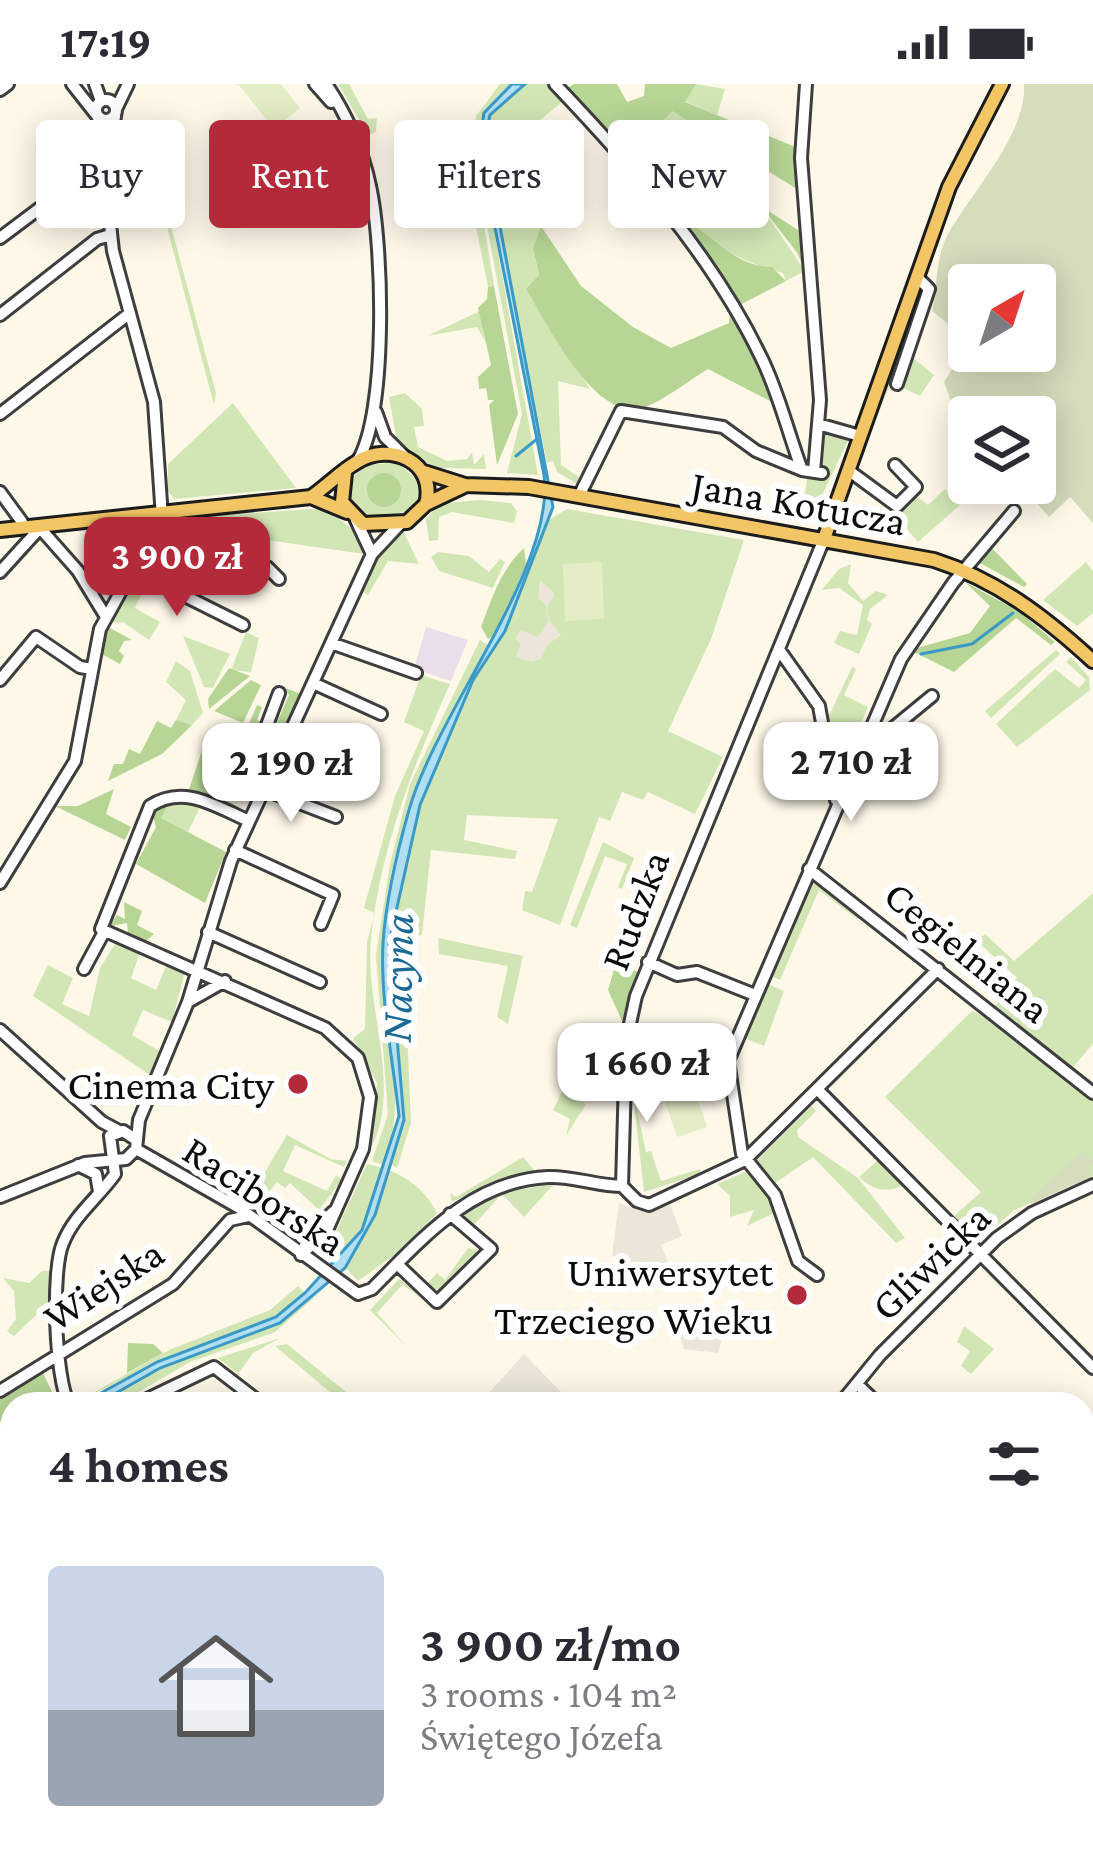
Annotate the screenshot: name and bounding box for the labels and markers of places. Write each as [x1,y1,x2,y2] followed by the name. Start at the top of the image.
[53,517,301,619] pin: 3 900 zł
[727,722,975,824] pin: 2 710 zł
[167,723,415,825] pin: 2 190 zł
[523,1023,771,1125] pin: 1 660 zł
[67,1061,275,1108] place label: Cinema City
[285,1071,311,1097] marker: Cinema City
[494,1248,774,1343] place label: Uniwersytet Trzeciego Wieku
[784,1282,810,1308] marker: Uniwersytet Trzeciego Wieku

